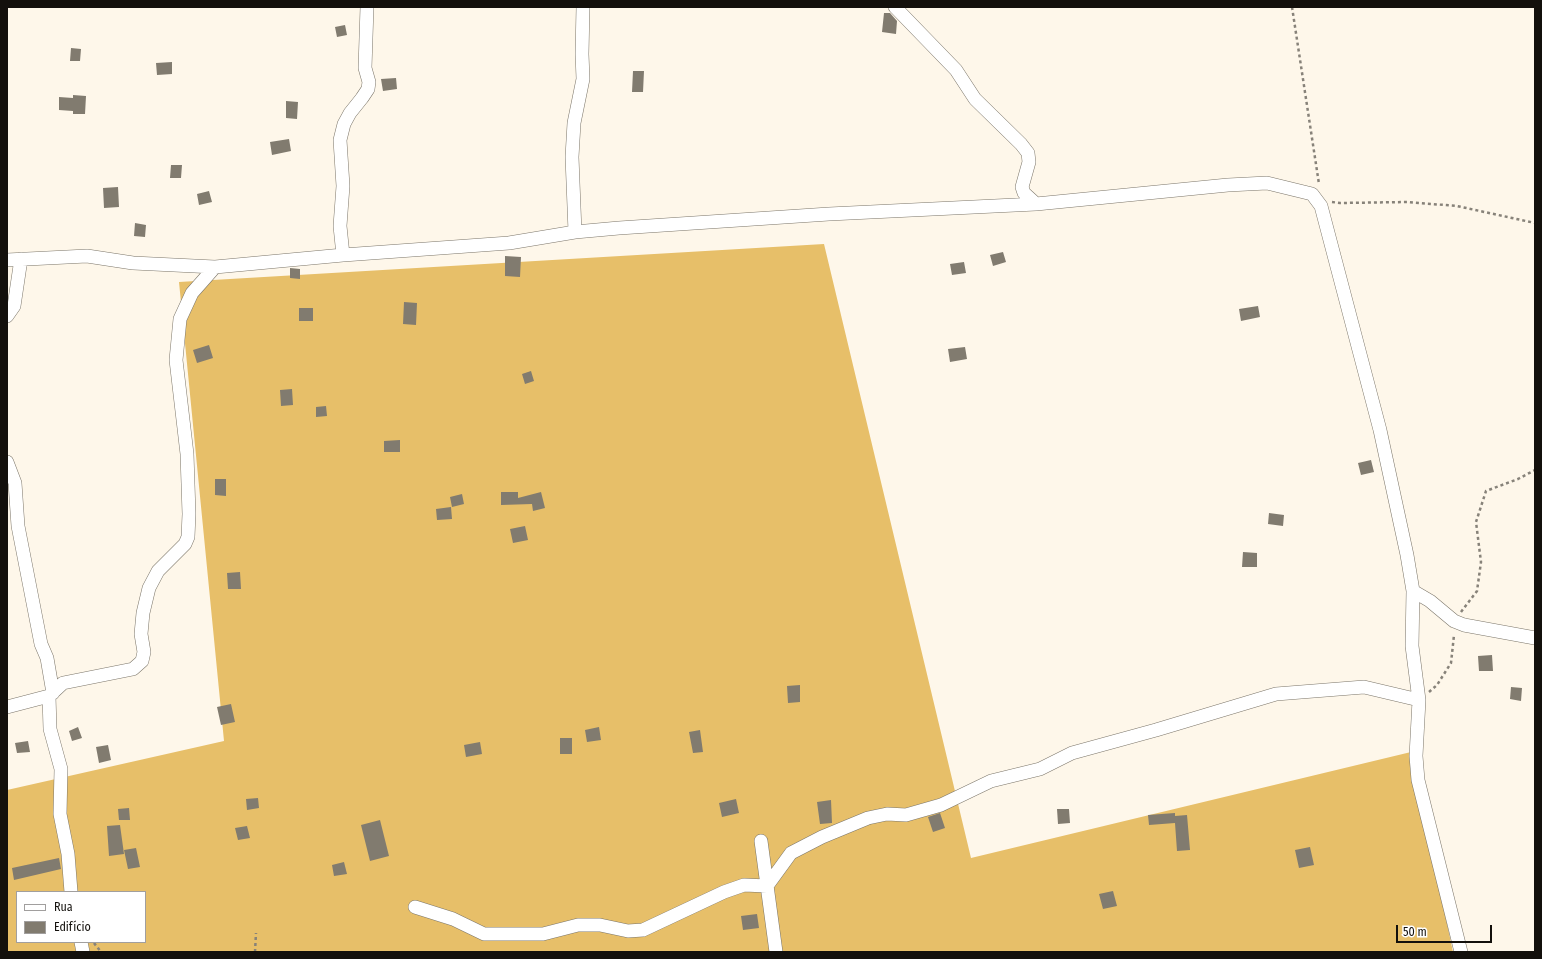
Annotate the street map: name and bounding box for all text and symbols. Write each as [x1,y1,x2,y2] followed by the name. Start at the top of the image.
[16,891,146,943] legend
[54,900,73,914] text: Rua
[1398,917,1494,943] scale bar
[54,920,91,934] text: Edifício
[1403,925,1427,939] text: 50 m

